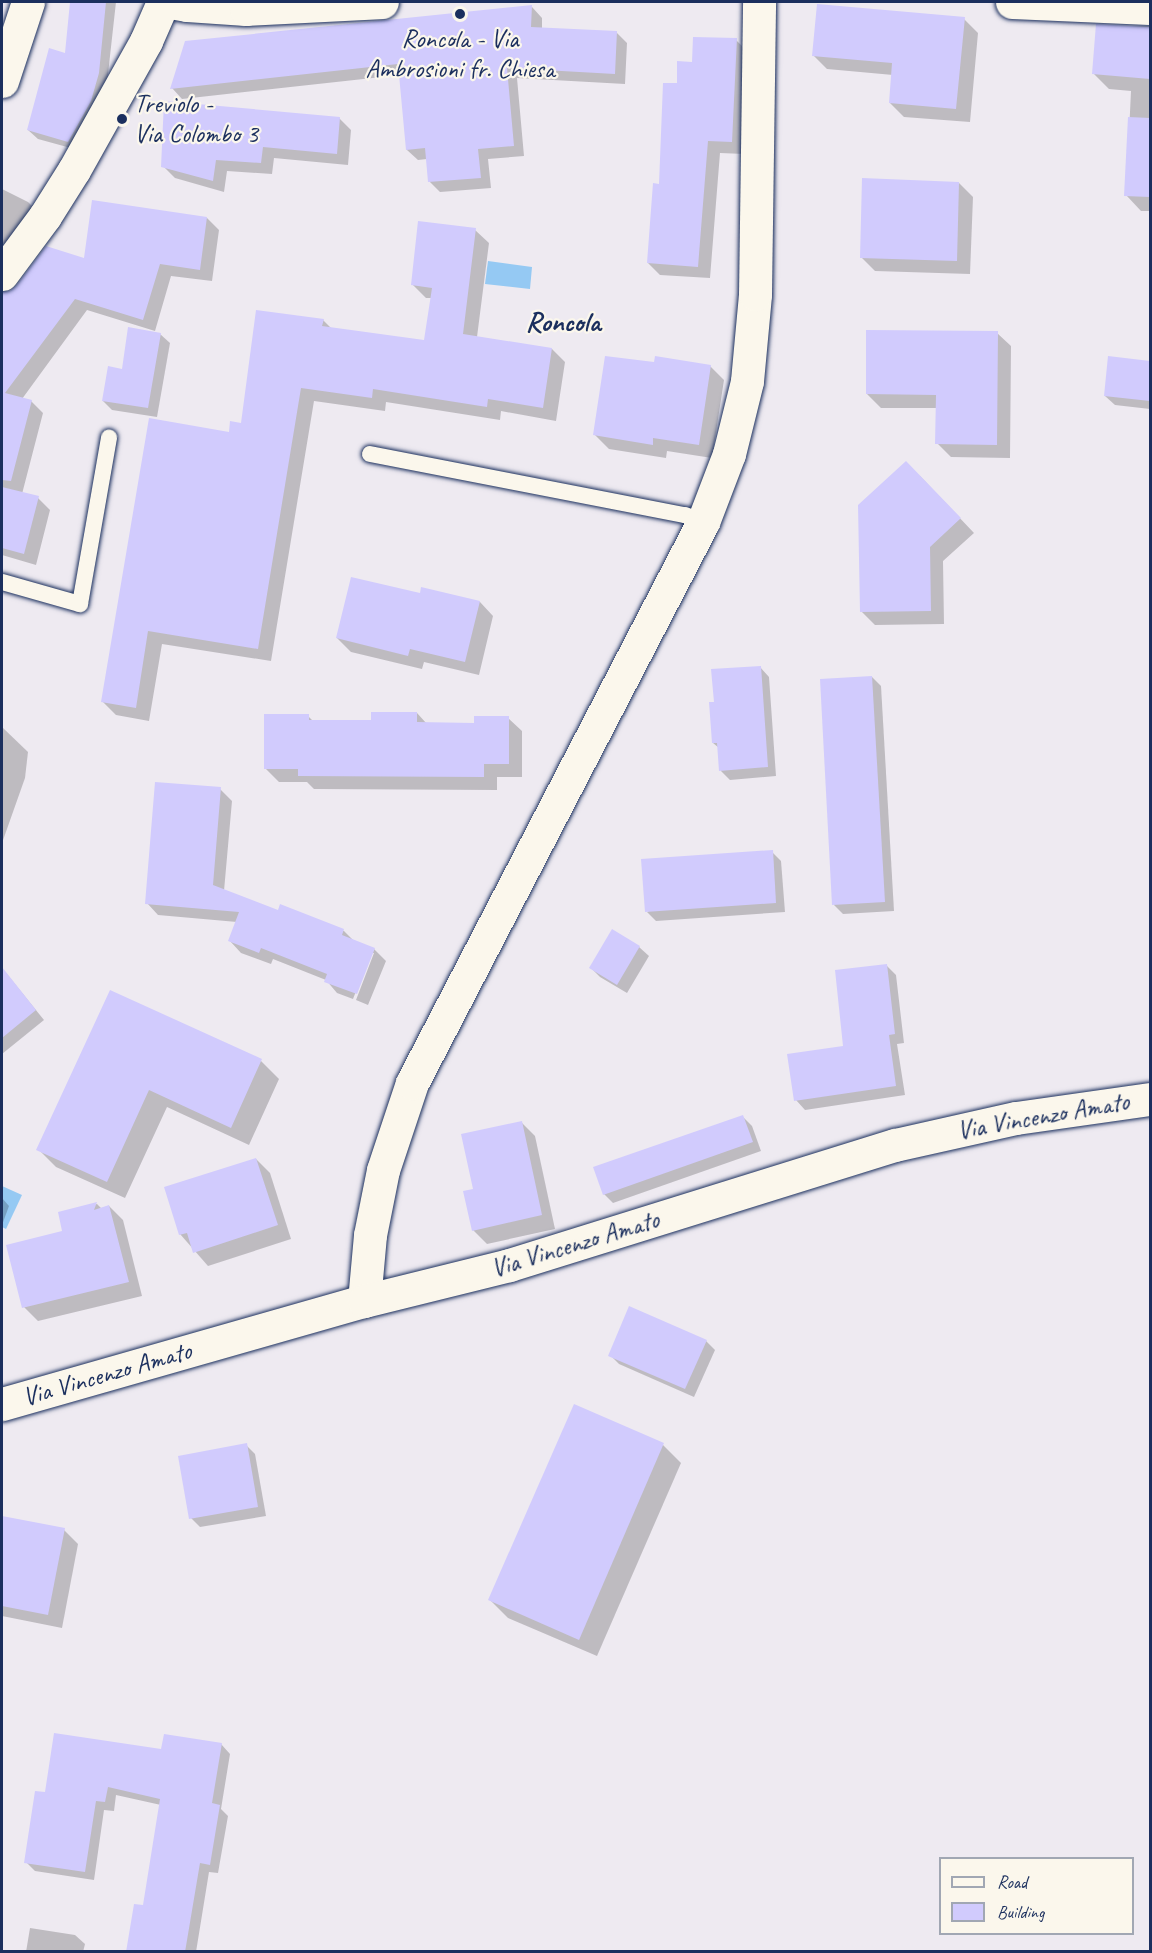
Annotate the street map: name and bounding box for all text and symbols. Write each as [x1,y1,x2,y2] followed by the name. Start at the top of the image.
[453,7,467,21] marker: Roncola - Via Ambrosioni fr. Chiesa
[366,23,554,84] place label: Roncola - Via Ambrosioni fr. Chiesa
[134,88,258,150] place label: Treviolo - Via Colombo 3
[115,112,129,126] marker: Treviolo - Via Colombo 3
[526,305,600,339] district label: Roncola
[955,1086,1131,1146] street label: Via Vincenzo Amato
[488,1204,662,1284] street label: Via Vincenzo Amato
[19,1335,195,1413] street label: Via Vincenzo Amato
[939,1857,1134,1935] legend
[997,1871,1027,1893] text: Road
[997,1901,1044,1923] text: Building

